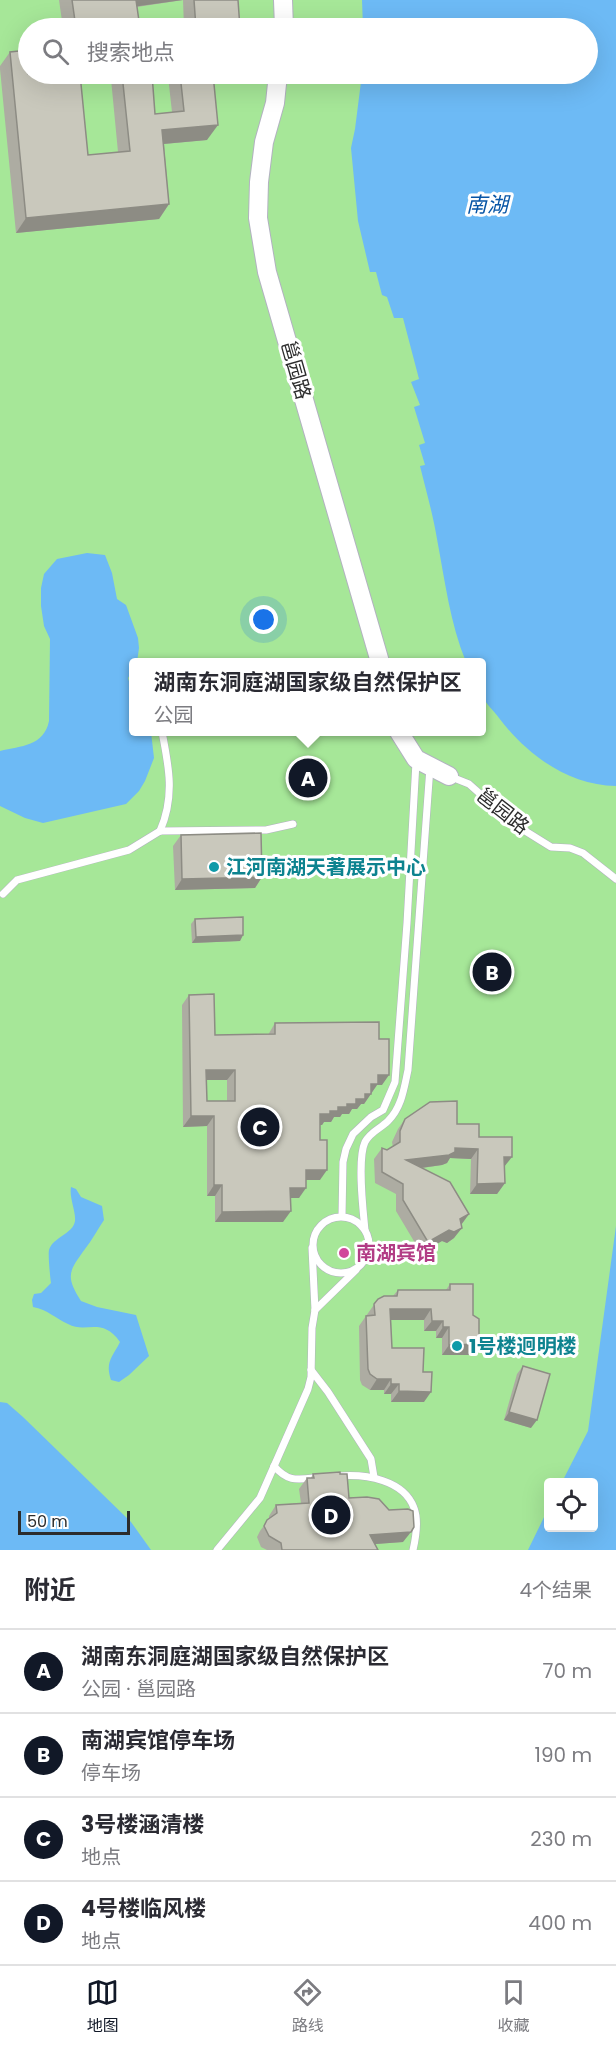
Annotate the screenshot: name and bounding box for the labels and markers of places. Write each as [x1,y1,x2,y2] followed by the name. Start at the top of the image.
[288,756,328,800] pin: A
[226,853,426,881] place label: 江河南湖天著展示中心
[207,860,221,874] marker: 江河南湖天著展示中心
[472,950,512,994] pin: B
[240,1104,280,1150] pin: C
[356,1239,436,1267] place label: 南湖宾馆
[337,1246,351,1260] marker: 南湖宾馆
[469,1332,577,1360] place label: 1号楼迥明楼
[450,1339,464,1353] marker: 1号楼迥明楼
[312,1492,350,1538] pin: D

